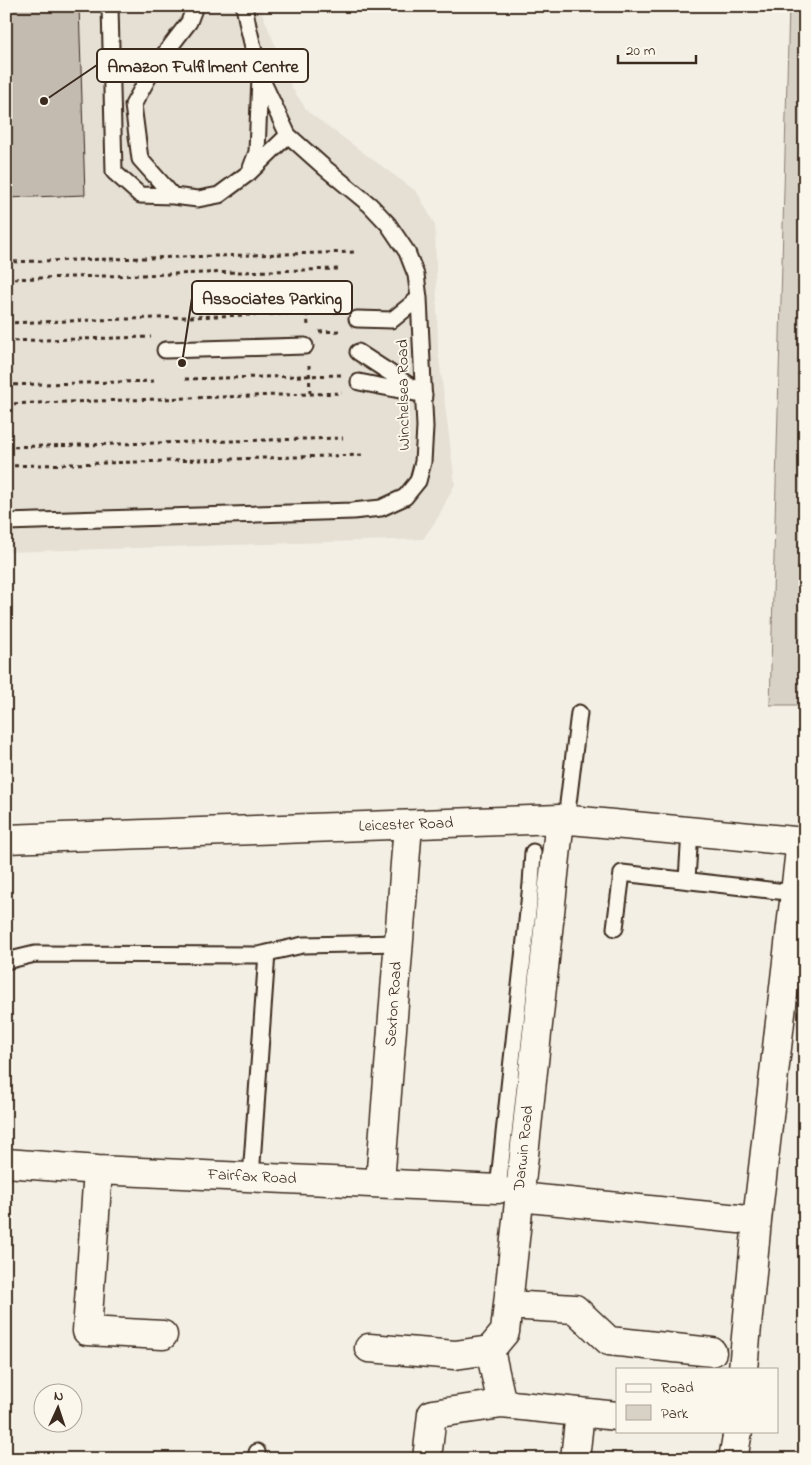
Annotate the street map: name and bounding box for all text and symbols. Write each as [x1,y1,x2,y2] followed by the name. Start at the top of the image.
[618,32,696,64] scale bar
[626,40,656,62] text: 20 m
[97,49,308,82] callout: Amazon Fulfilment Centre
[107,55,300,81] text: Amazon Fulfilment Centre
[192,281,352,314] callout: Associates Parking
[202,287,342,314] text: Associates Parking
[391,339,417,451] street label: Winchelsea Road
[358,811,454,839] street label: Leicester Road
[379,961,409,1047] street label: Sexton Road
[507,1104,540,1193] street label: Darwin Road
[206,1163,297,1191] street label: Fairfax Road
[616,1368,778,1432] legend
[661,1377,694,1399] text: Road
[32,1382,82,1432] north arrow
[53,1386,64,1407] text: N
[661,1403,689,1425] text: Park

